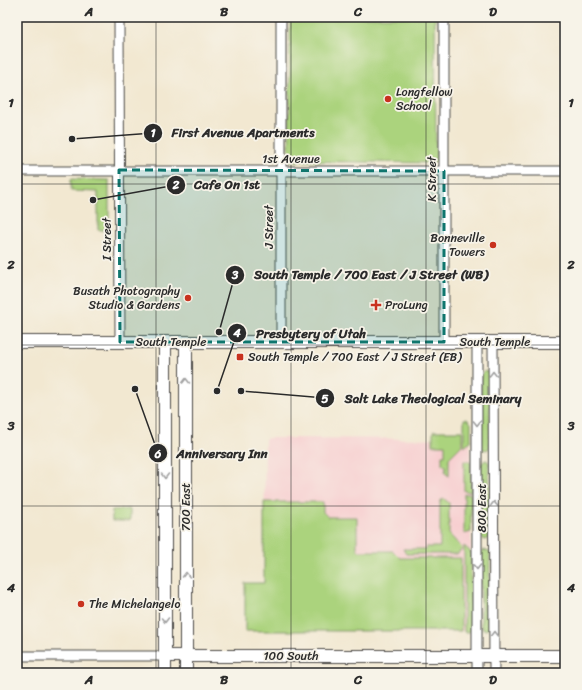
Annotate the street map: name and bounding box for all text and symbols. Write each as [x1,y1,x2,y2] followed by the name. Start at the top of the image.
[84,0,93,23] text: A
[220,0,229,23] text: B
[353,0,363,23] text: C
[489,0,497,23] text: D
[396,81,453,117] place label: Longfellow School
[8,91,14,114] text: 1
[568,91,574,114] text: 1
[383,94,393,104] marker: Longfellow School
[143,120,322,145] callout: First Avenue Apartments
[170,121,315,144] text: First Avenue Apartments
[150,122,156,144] text: 1
[262,148,320,170] street label: 1st Avenue
[421,155,443,202] street label: K Street
[166,172,268,197] callout: Cafe On 1st
[193,173,260,196] text: Cafe On 1st
[172,174,180,196] text: 2
[258,204,280,250] street label: J Street
[96,216,118,261] street label: I Street
[430,227,485,263] place label: Bonneville Towers
[488,240,498,250] marker: Bonneville Towers
[6,253,15,276] text: 2
[566,253,575,276] text: 2
[225,262,496,287] callout: South Temple / 700 East / J Street (WB)
[253,263,489,286] text: South Temple / 700 East / J Street (WB)
[231,264,239,286] text: 3
[73,280,181,316] place label: Busath Photography Studio & Gardens
[183,293,193,303] marker: Busath Photography Studio & Gardens
[385,294,428,316] place label: ProLung
[370,299,382,311] marker: ProLung
[227,321,374,346] callout: Presbytery of Utah
[232,322,241,344] text: 4
[256,322,366,345] text: Presbytery of Utah
[136,331,206,353] street label: South Temple
[460,331,530,353] street label: South Temple
[248,346,462,368] place label: South Temple / 700 East / J Street (EB)
[235,352,245,362] marker: South Temple / 700 East / J Street (EB)
[489,371,497,377] one-way arrow
[182,378,190,384] one-way arrow
[315,386,530,411] callout: Salt Lake Theological Seminary
[344,387,522,410] text: Salt Lake Theological Seminary
[321,388,329,410] text: 5
[6,414,15,437] text: 3
[566,414,575,437] text: 3
[473,420,481,426] one-way arrow
[148,441,276,466] callout: Anniversary Inn
[175,442,269,465] text: Anniversary Inn
[154,443,162,465] text: 6
[161,473,169,479] one-way arrow
[175,483,197,531] street label: 700 East
[471,484,493,532] street label: 800 East
[490,501,498,507] one-way arrow
[473,564,481,570] one-way arrow
[182,572,190,578] one-way arrow
[6,576,16,599] text: 4
[566,576,576,599] text: 4
[89,593,180,615] place label: The Michelangelo
[76,599,86,609] marker: The Michelangelo
[161,617,169,623] one-way arrow
[490,631,498,637] one-way arrow
[263,645,319,667] street label: 100 South
[84,668,93,690] text: A
[220,668,229,690] text: B
[353,668,363,690] text: C
[489,668,497,690] text: D

